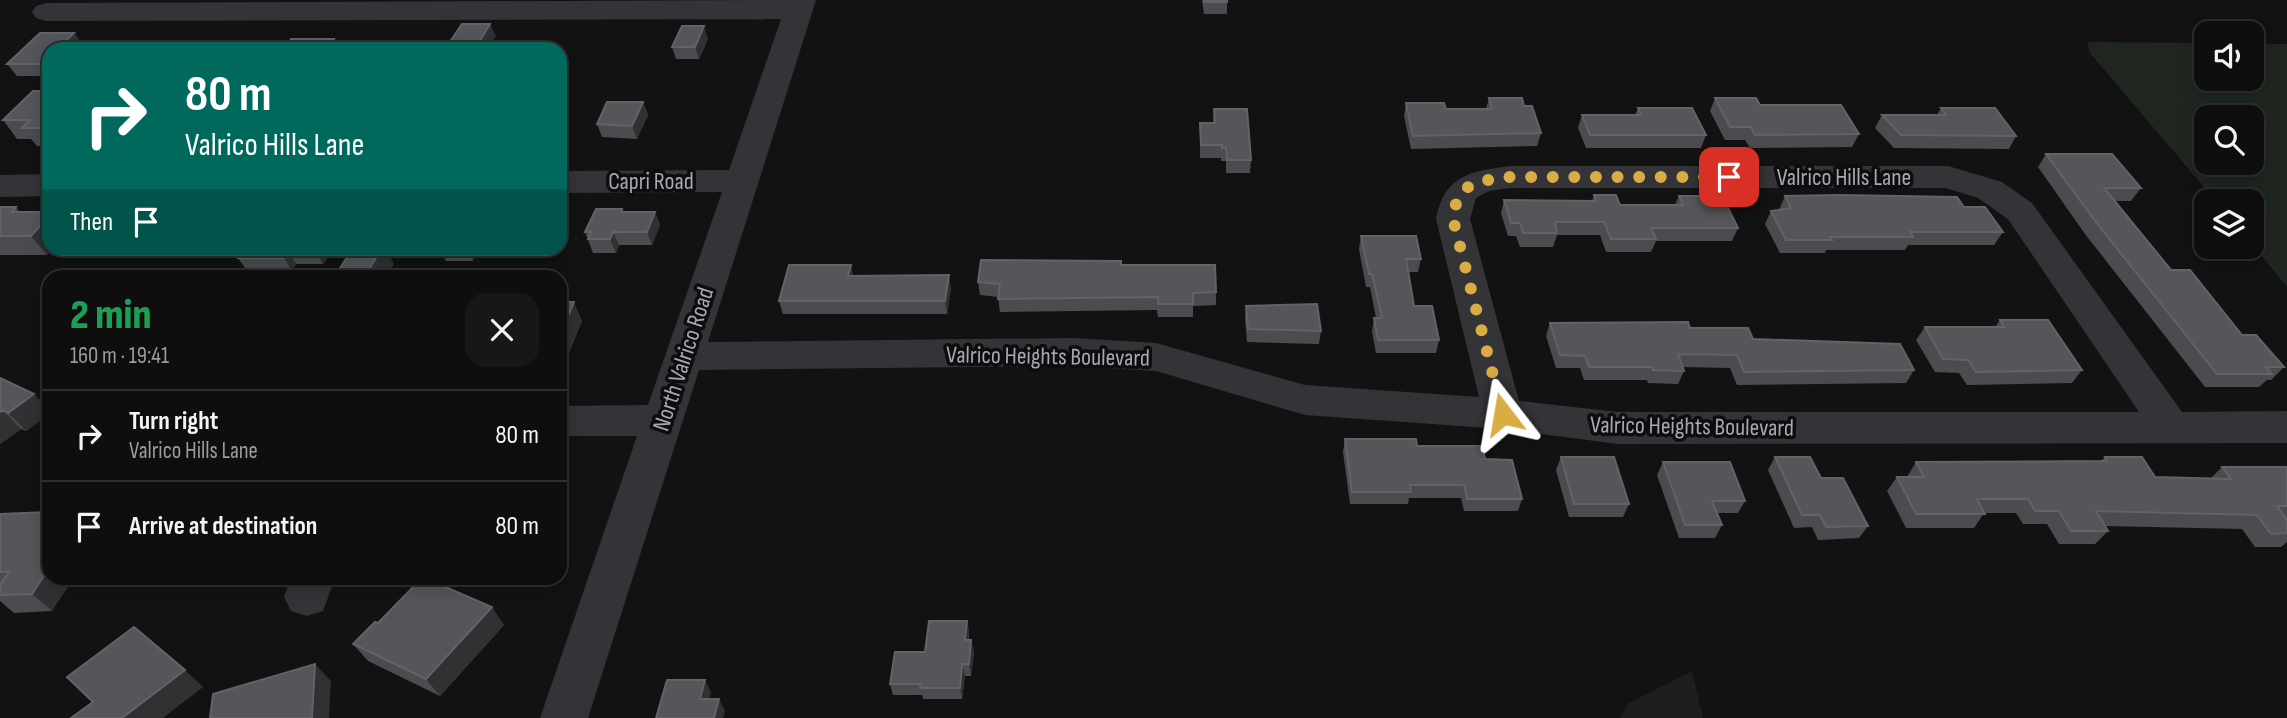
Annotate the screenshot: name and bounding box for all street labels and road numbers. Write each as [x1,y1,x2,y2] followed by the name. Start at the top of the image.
[1777,163,1911,192] street label: Valrico Hills Lane
[608,167,694,196] street label: Capri Road
[647,284,720,435] street label: North Valrico Road
[946,340,1150,373] street label: Valrico Heights Boulevard
[1590,410,1794,443] street label: Valrico Heights Boulevard

